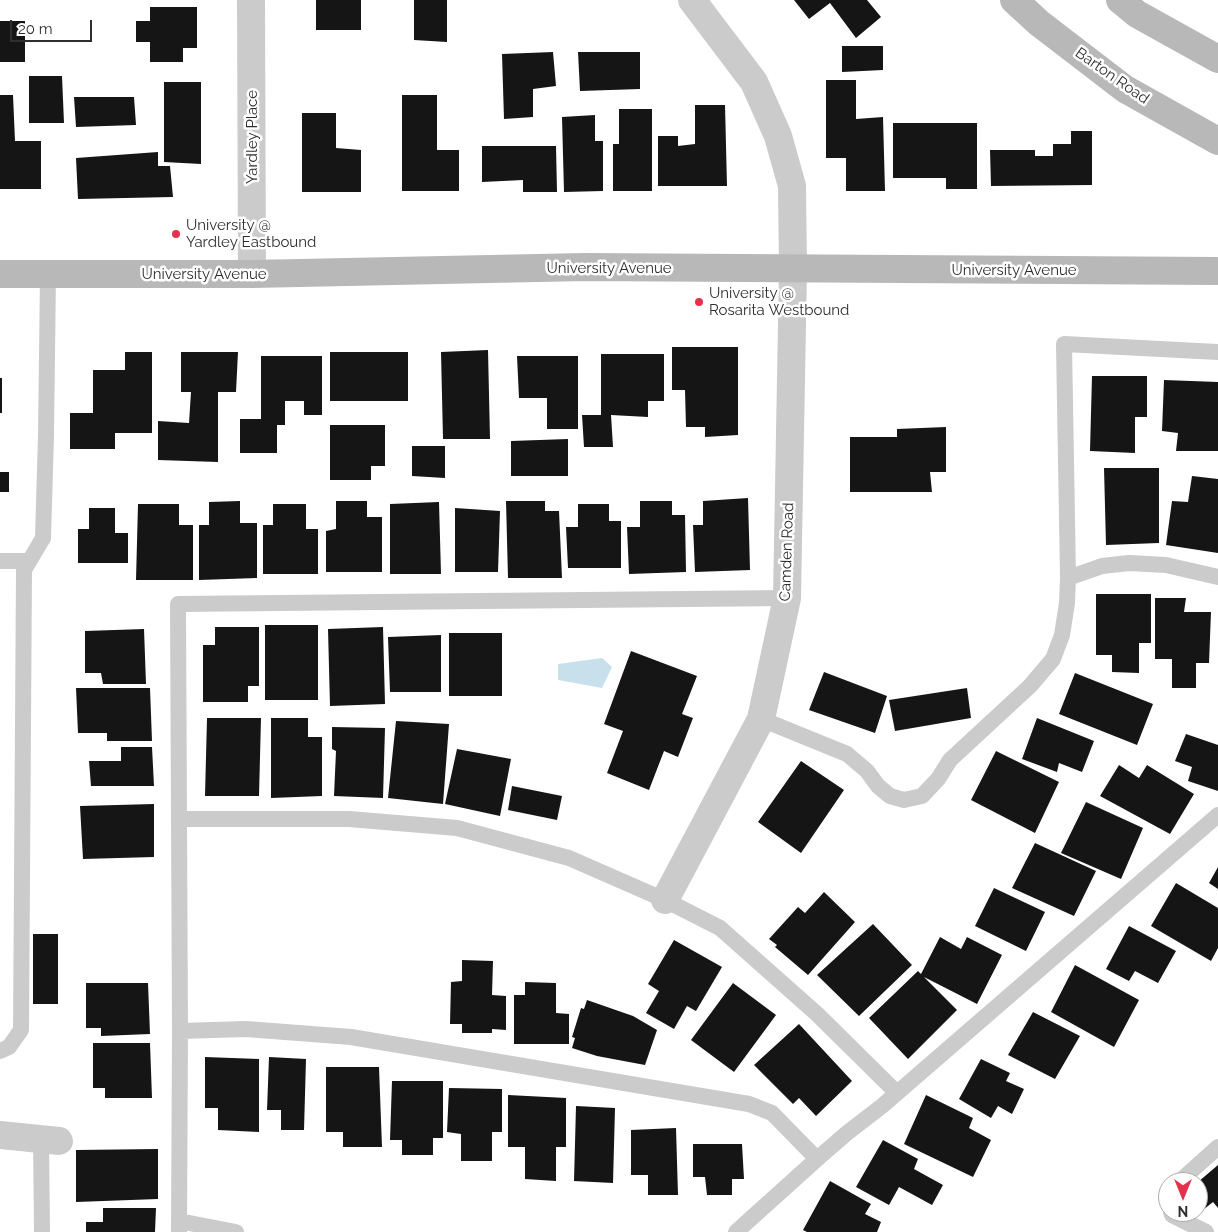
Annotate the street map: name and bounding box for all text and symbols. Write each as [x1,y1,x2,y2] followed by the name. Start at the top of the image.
[12,10,95,42] scale bar
[18,20,53,38] text: 20 m
[1072,44,1152,108] street label: Barton Road
[243,90,261,184] street label: Yardley Place
[186,216,316,251] place label: University @ Yardley Eastbound
[170,228,182,240] marker: University @ Yardley Eastbound
[546,259,672,277] street label: University Avenue
[951,261,1077,279] street label: University Avenue
[141,265,267,283] street label: University Avenue
[709,284,849,319] place label: University @ Rosarita Westbound
[693,296,705,308] marker: University @ Rosarita Westbound
[776,502,798,602] street label: Camden Road
[1158,1172,1208,1222] north arrow
[1178,1203,1188,1219] text: N

